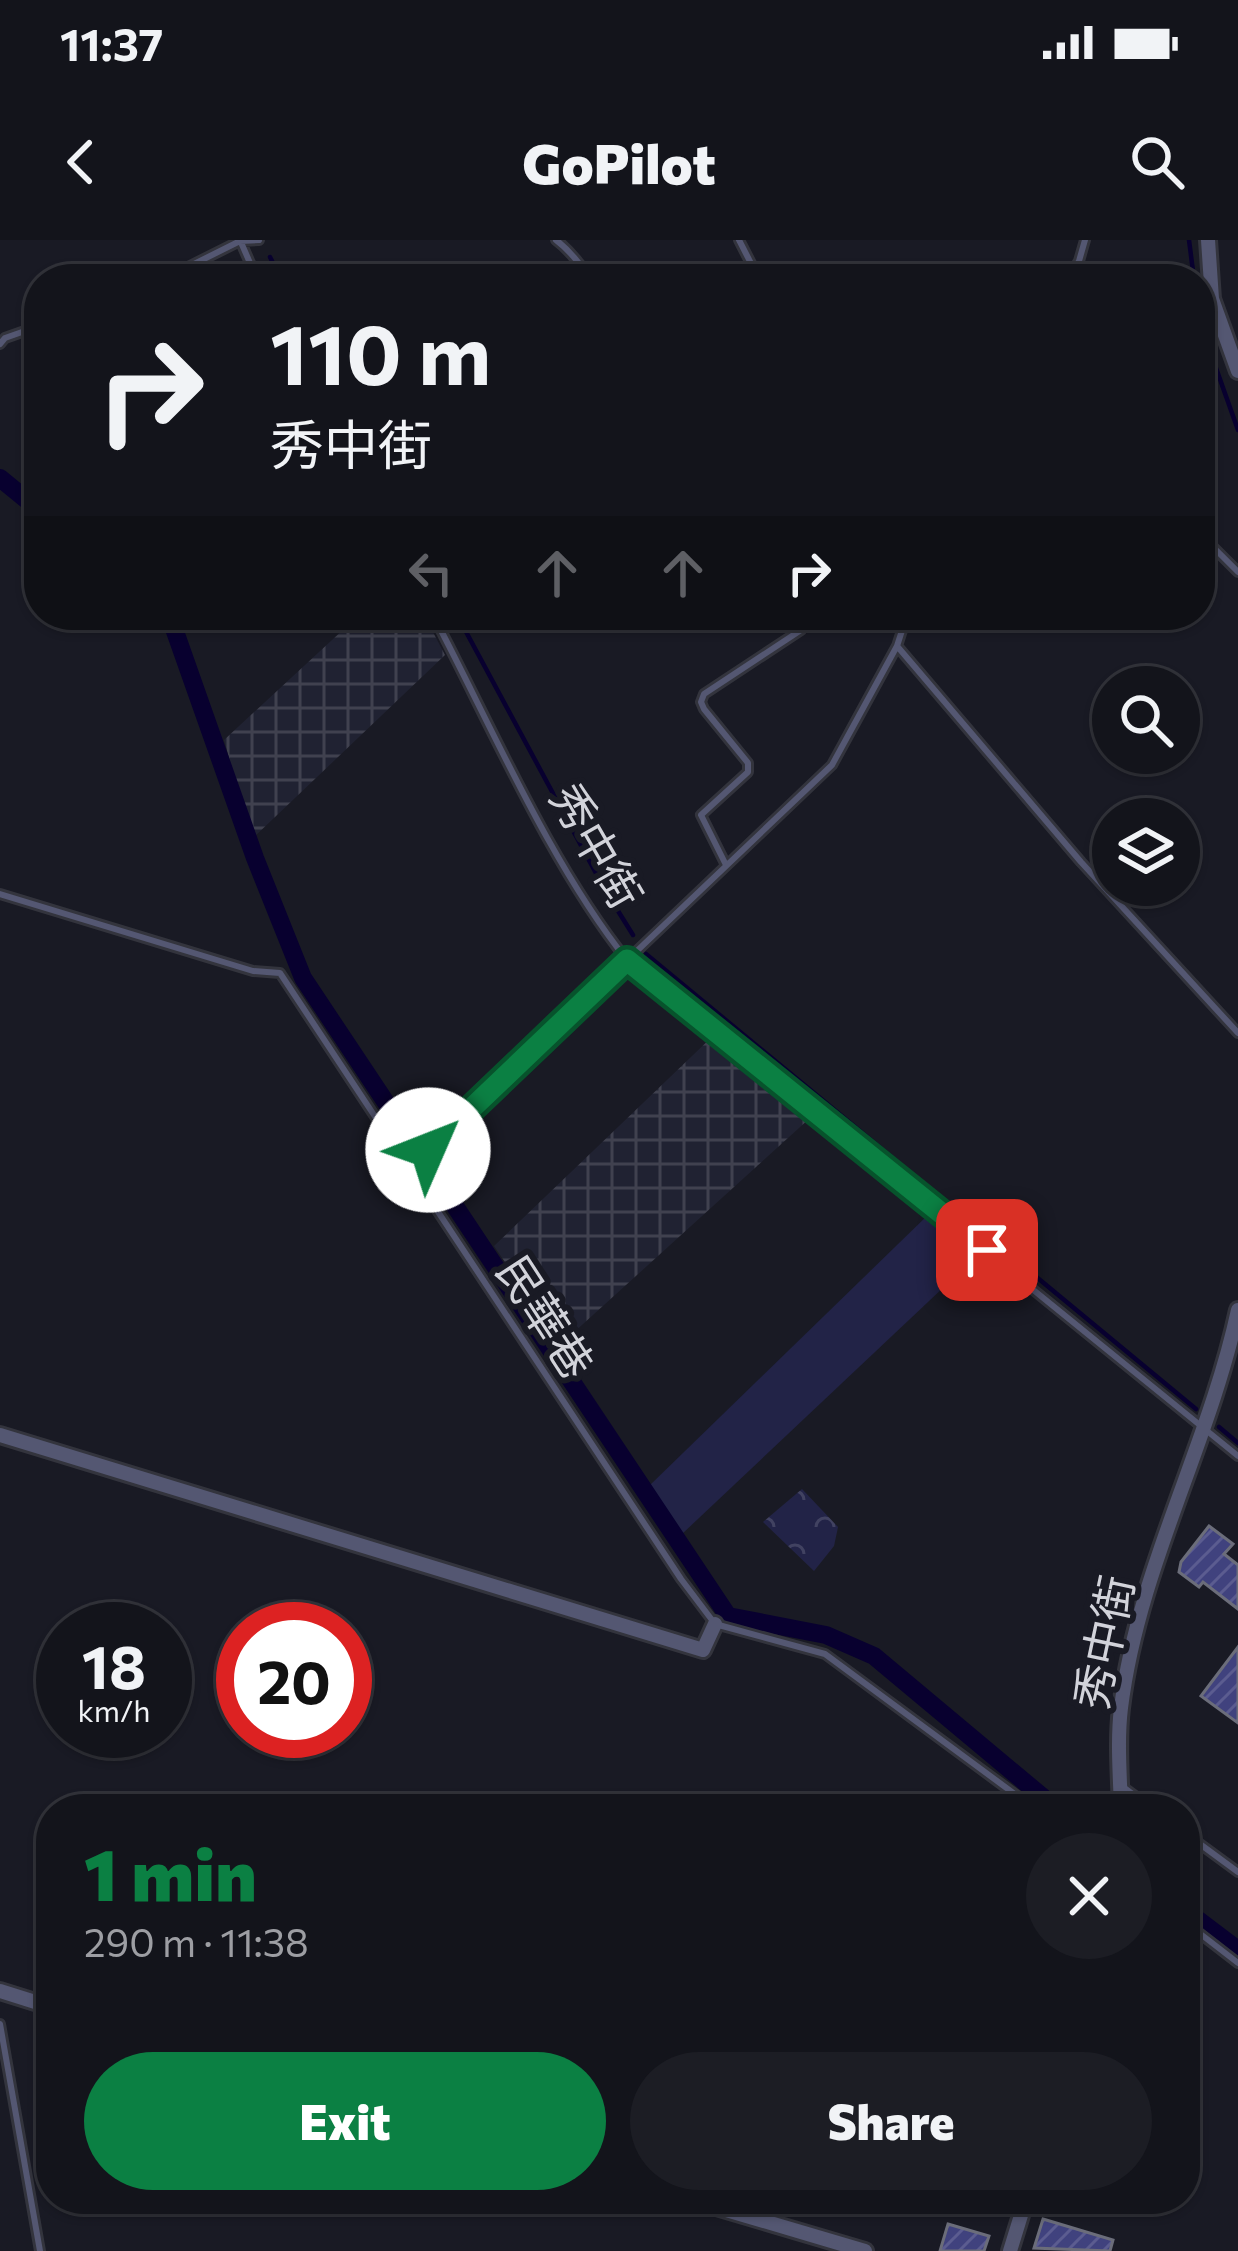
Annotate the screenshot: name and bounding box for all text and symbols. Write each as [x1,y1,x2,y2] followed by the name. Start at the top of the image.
[60,15,163,70] text: 11:37
[48,129,114,195] icon: back
[522,129,716,195] text: GoPilot
[1124,129,1190,195] icon: search
[270,300,491,402] text: 110 m
[72,312,228,468] icon: right
[270,410,432,476] text: 秀中街
[398,540,464,606] icon: left
[524,540,590,606] icon: ahead
[650,540,716,606] icon: ahead
[776,540,842,606] icon: right
[1092,666,1200,906] map controls
[1092,666,1200,774] button: search
[540,773,656,917] street label: 秀中街
[1092,798,1200,906] button: layers
[365,1087,491,1213] position arrow
[936,1199,1038,1301] pin
[954,1217,1020,1283] icon: arrive
[487,1244,607,1388] street label: 民華巷
[1061,1570,1143,1714] street label: 秀中街
[216,1602,372,1758] speed limit sign: 20
[82,1628,146,1701] text: 18
[78,1691,150,1728] text: km/h
[84,1828,257,1916] text: 1 min
[1026,1833,1152,1959] button: close
[84,1917,309,1965] text: 290 m · 11:38
[84,2052,606,2190] button: Exit
[630,2052,1152,2190] button: Share

